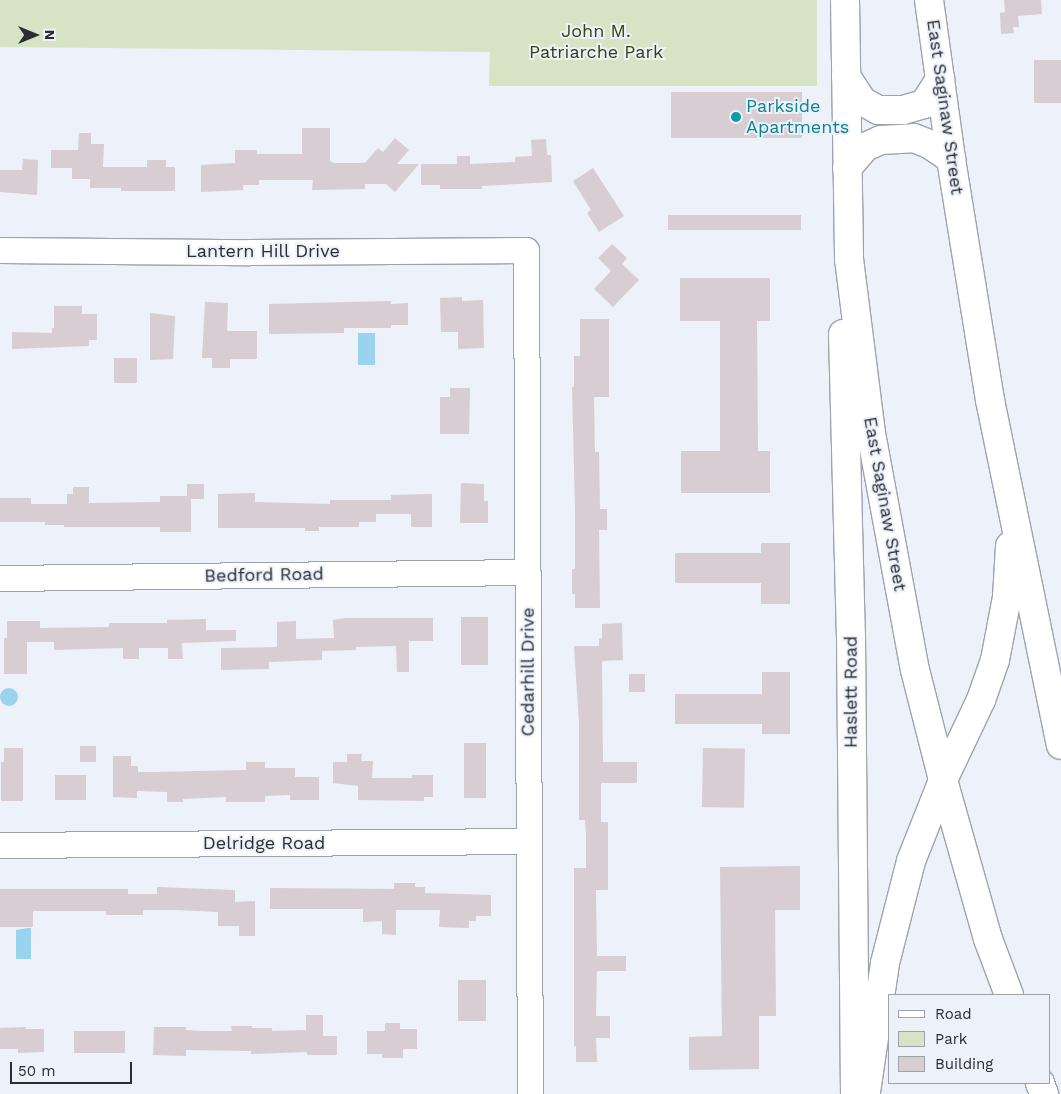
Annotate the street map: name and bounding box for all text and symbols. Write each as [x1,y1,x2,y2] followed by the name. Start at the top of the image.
[10,10,60,60] north arrow
[922,18,968,196] street label: East Saginaw Street
[529,21,663,64] park label: John M. Patriarche Park
[42,30,58,40] text: N
[746,96,849,138] place label: Parkside Apartments
[730,111,742,123] marker: Parkside Apartments
[186,240,340,262] street label: Lantern Hill Drive
[859,415,911,593] street label: East Saginaw Street
[204,563,324,587] street label: Bedford Road
[517,607,539,737] street label: Cedarhill Drive
[840,636,862,748] street label: Haslett Road
[203,832,325,854] street label: Delridge Road
[888,994,1051,1084] legend
[935,1005,972,1023] text: Road
[935,1030,967,1048] text: Park
[12,1052,135,1084] scale bar
[935,1055,993,1073] text: Building
[18,1062,55,1080] text: 50 m

